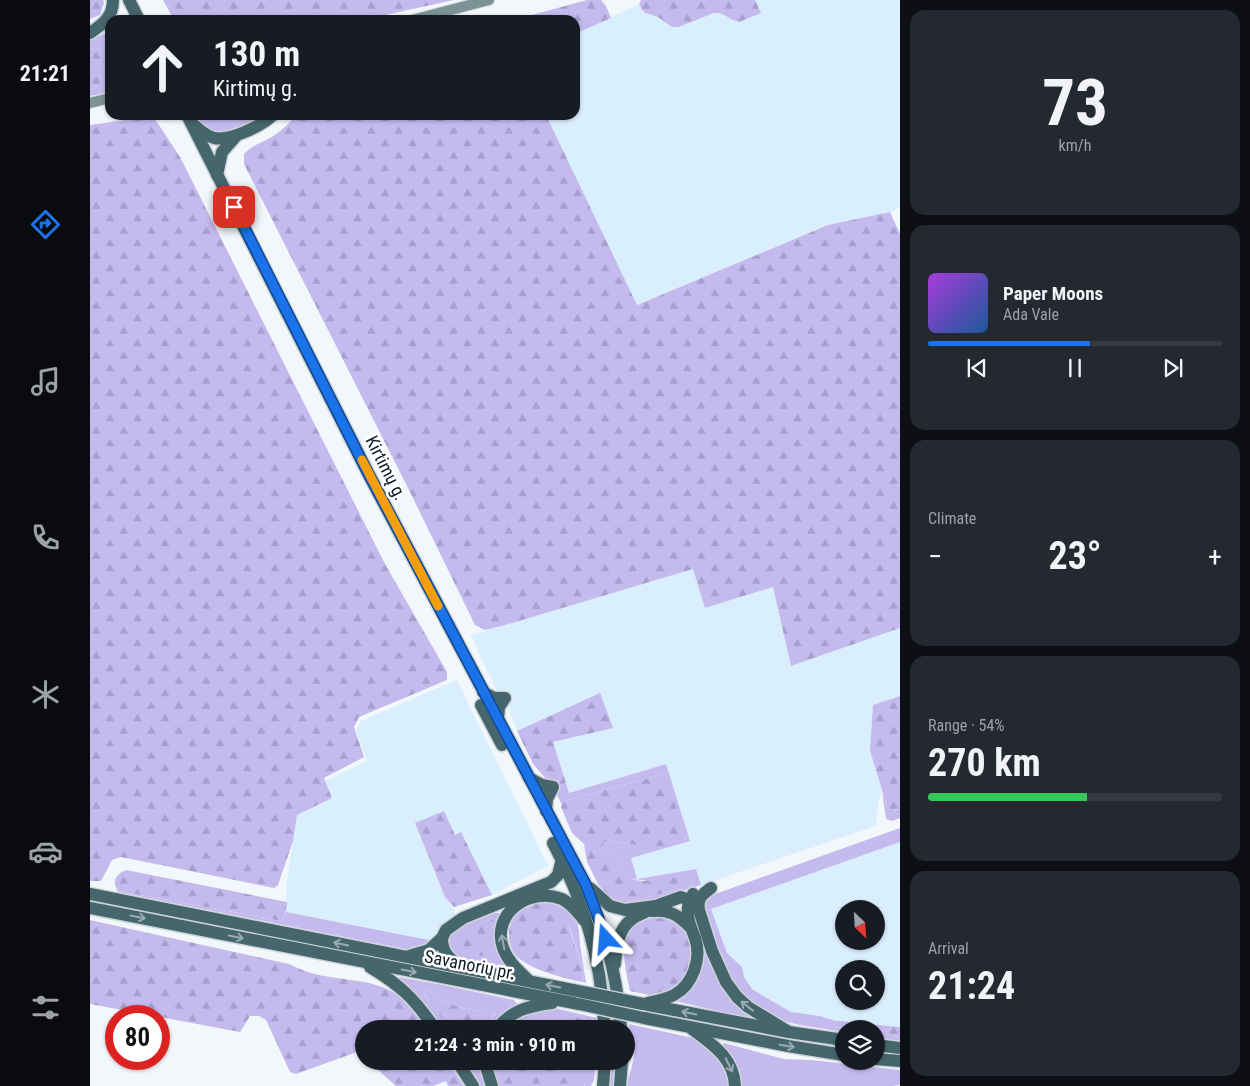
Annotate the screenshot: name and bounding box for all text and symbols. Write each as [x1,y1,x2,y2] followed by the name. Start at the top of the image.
[213,34,300,75] text: 130 m
[130,35,195,100] icon: ahead
[20,61,70,86] text: 21:21
[1042,65,1108,141] text: 73
[213,76,298,101] text: Kirtimų g.
[1059,136,1091,155] text: km/h
[213,186,255,228] pin
[220,193,248,221] icon: arrive
[28,207,63,242] icon: directions
[1003,282,1103,305] text: Paper Moons
[1003,305,1059,324] text: Ada Vale
[963,354,991,382] icon: previous
[1061,354,1089,382] icon: pause
[1159,354,1187,382] icon: next
[28,364,63,399] icon: music
[361,432,412,503] street label: Kirtimų g.
[928,509,976,528] text: Climate
[28,520,63,555] icon: phone
[1048,534,1102,578] text: 23°
[928,540,942,573] text: −
[1208,540,1222,573] text: +
[28,677,63,712] icon: climate
[928,716,1004,735] text: Range · 54%
[928,741,1041,785] text: 270 km
[28,834,63,869] icon: car
[835,900,885,950] north arrow
[835,900,885,1070] map controls
[579,912,631,964] position arrow
[129,913,145,922] one-way arrow
[228,932,244,942] one-way arrow
[497,934,507,950] one-way arrow
[334,939,350,948] one-way arrow
[928,939,969,958] text: Arrival
[423,945,517,984] street label: Savanorių pr.
[835,960,885,1010] button: search
[928,964,1015,1008] text: 21:24
[401,967,417,976] one-way arrow
[546,981,562,990] one-way arrow
[28,990,63,1025] icon: filters
[741,1001,754,1012] one-way arrow
[105,1005,170,1070] speed limit sign: 80
[682,1008,698,1017] one-way arrow
[835,1020,885,1070] button: layers
[414,1033,576,1056] text: 21:24 · 3 min · 910 m
[779,1041,795,1051] one-way arrow
[725,1057,734,1072] one-way arrow

